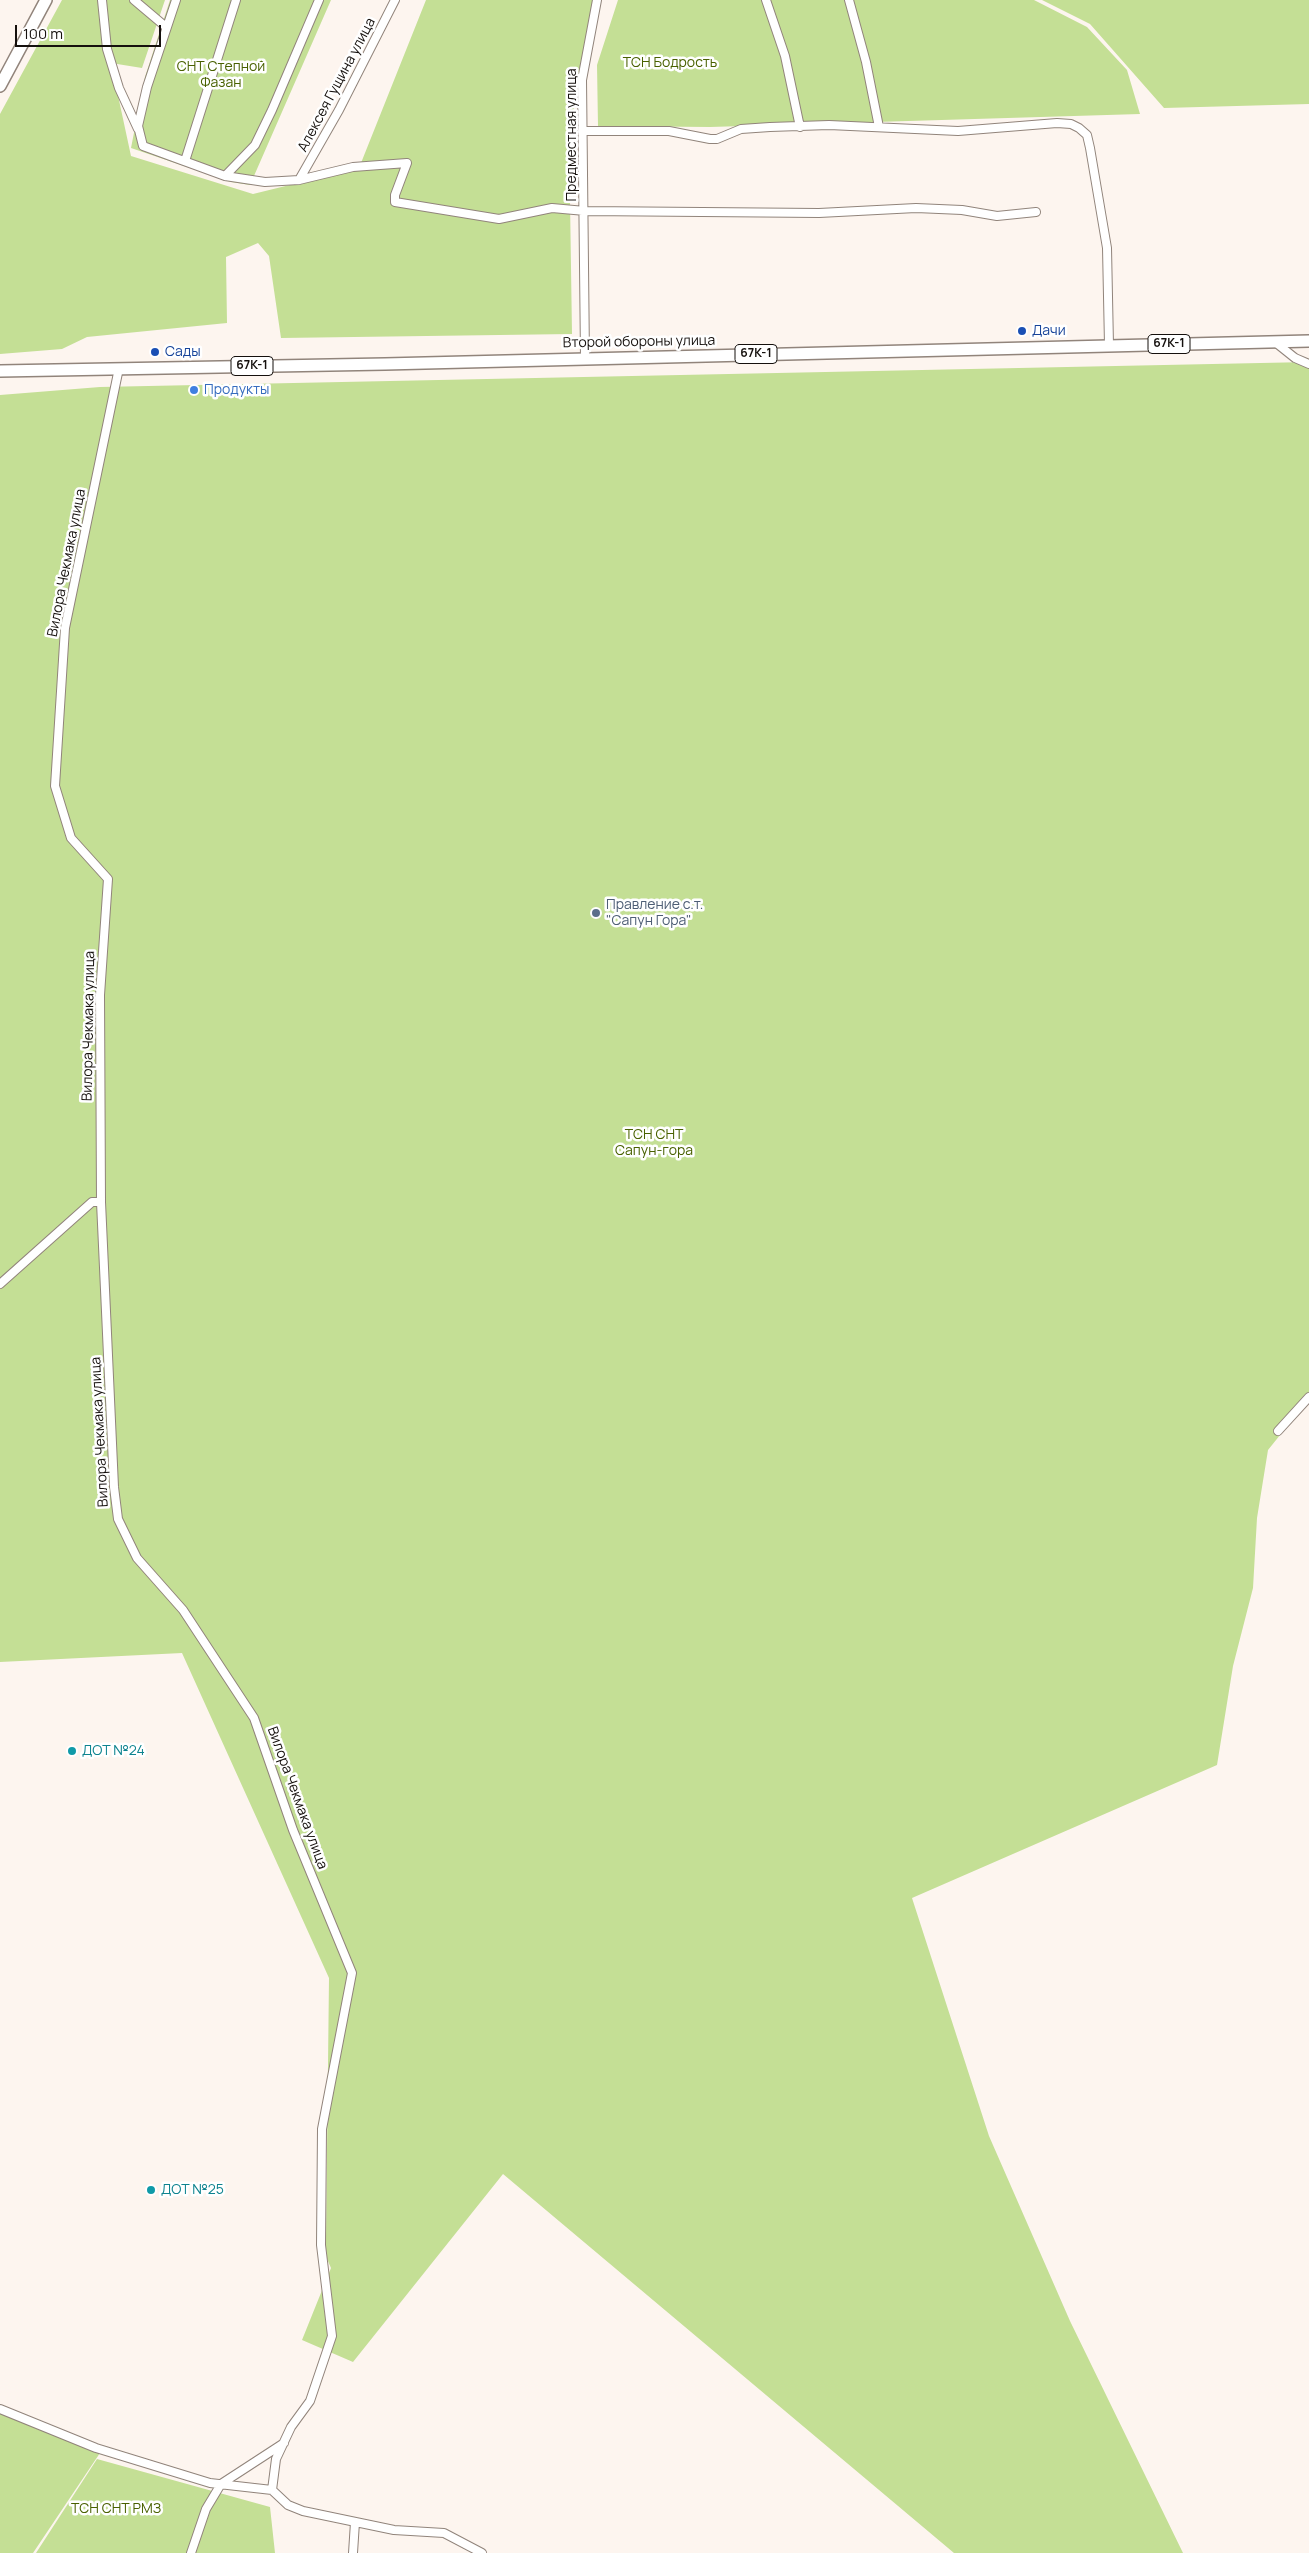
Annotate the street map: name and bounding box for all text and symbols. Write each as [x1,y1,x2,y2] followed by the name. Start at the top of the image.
[18,15,164,47] scale bar
[295,15,379,155] street label: Алексея Гущина улица
[23,23,63,44] text: 100 m
[623,55,717,71] park label: ТСН Бодрость
[177,59,265,92] park label: СНТ Степной Фазан
[564,68,580,202] street label: Предместная улица
[1032,323,1066,339] place label: Дачи
[1016,325,1028,337] marker: Дачи
[563,332,715,352] street label: Второй обороны улица
[1148,334,1190,354] road number: 67К-1
[165,344,201,360] place label: Сады
[735,344,777,364] road number: 67К-1
[149,346,161,358] marker: Сады
[231,356,273,376] road number: 67К-1
[204,382,269,398] place label: Продукты
[188,384,200,396] marker: Продукты
[44,488,90,638] street label: Вилора Чекмака улица
[606,897,703,930] place label: Правление с.т. "Сапун Гора"
[590,907,602,919] marker: Правление с.т. "Сапун Гора"
[79,951,99,1101] street label: Вилора Чекмака улица
[615,1127,693,1160] park label: ТСН СНТ Сапун-гора
[88,1356,112,1508] street label: Вилора Чекмака улица
[263,1724,331,1872] street label: Вилора Чекмака улица
[82,1743,145,1759] place label: ДОТ №24
[66,1745,78,1757] marker: ДОТ №24
[161,2182,224,2198] place label: ДОТ №25
[145,2184,157,2196] marker: ДОТ №25
[71,2501,161,2517] park label: ТСН СНТ РМЗ

